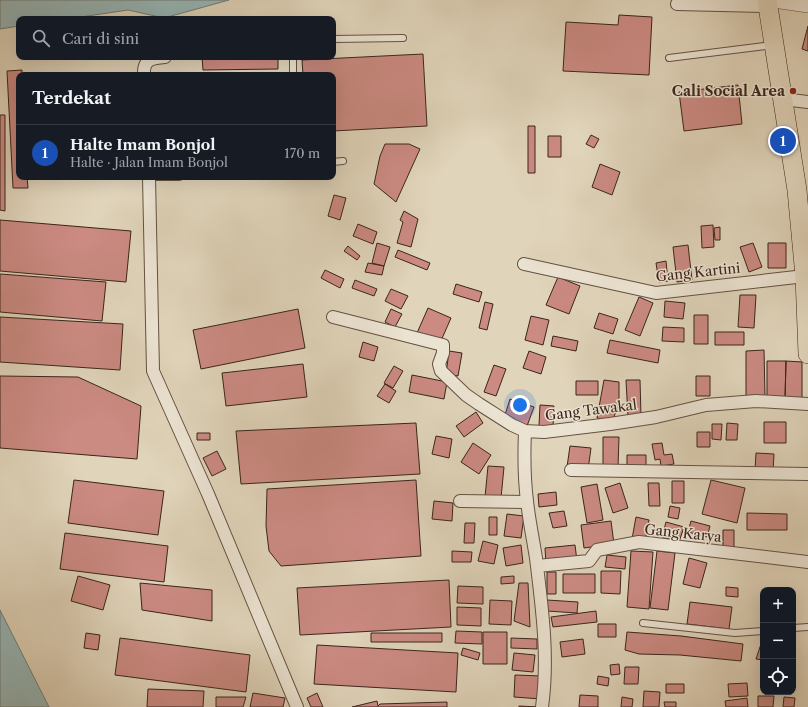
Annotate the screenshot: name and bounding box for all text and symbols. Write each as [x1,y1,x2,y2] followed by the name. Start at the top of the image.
[16,16,336,60] search box
[30,27,52,49] icon: search
[62,29,139,48] text: Cari di sini
[672,82,786,100] place label: Cali Social Area
[788,86,798,96] marker: Cali Social Area
[32,88,111,108] text: Terdekat
[770,126,796,156] pin: 1
[70,135,216,154] text: Halte Imam Bonjol
[42,145,48,161] text: 1
[284,145,320,161] text: 170 m
[70,154,228,170] text: Halte · Jalan Imam Bonjol
[655,259,741,285] street label: Gang Kartini
[510,395,530,415] your location
[544,395,638,425] street label: Gang Tawakal
[644,520,723,546] street label: Gang Karya
[760,587,796,695] map controls
[760,587,796,623] button: +
[760,623,796,659] button: −
[760,659,796,695] button: locate

